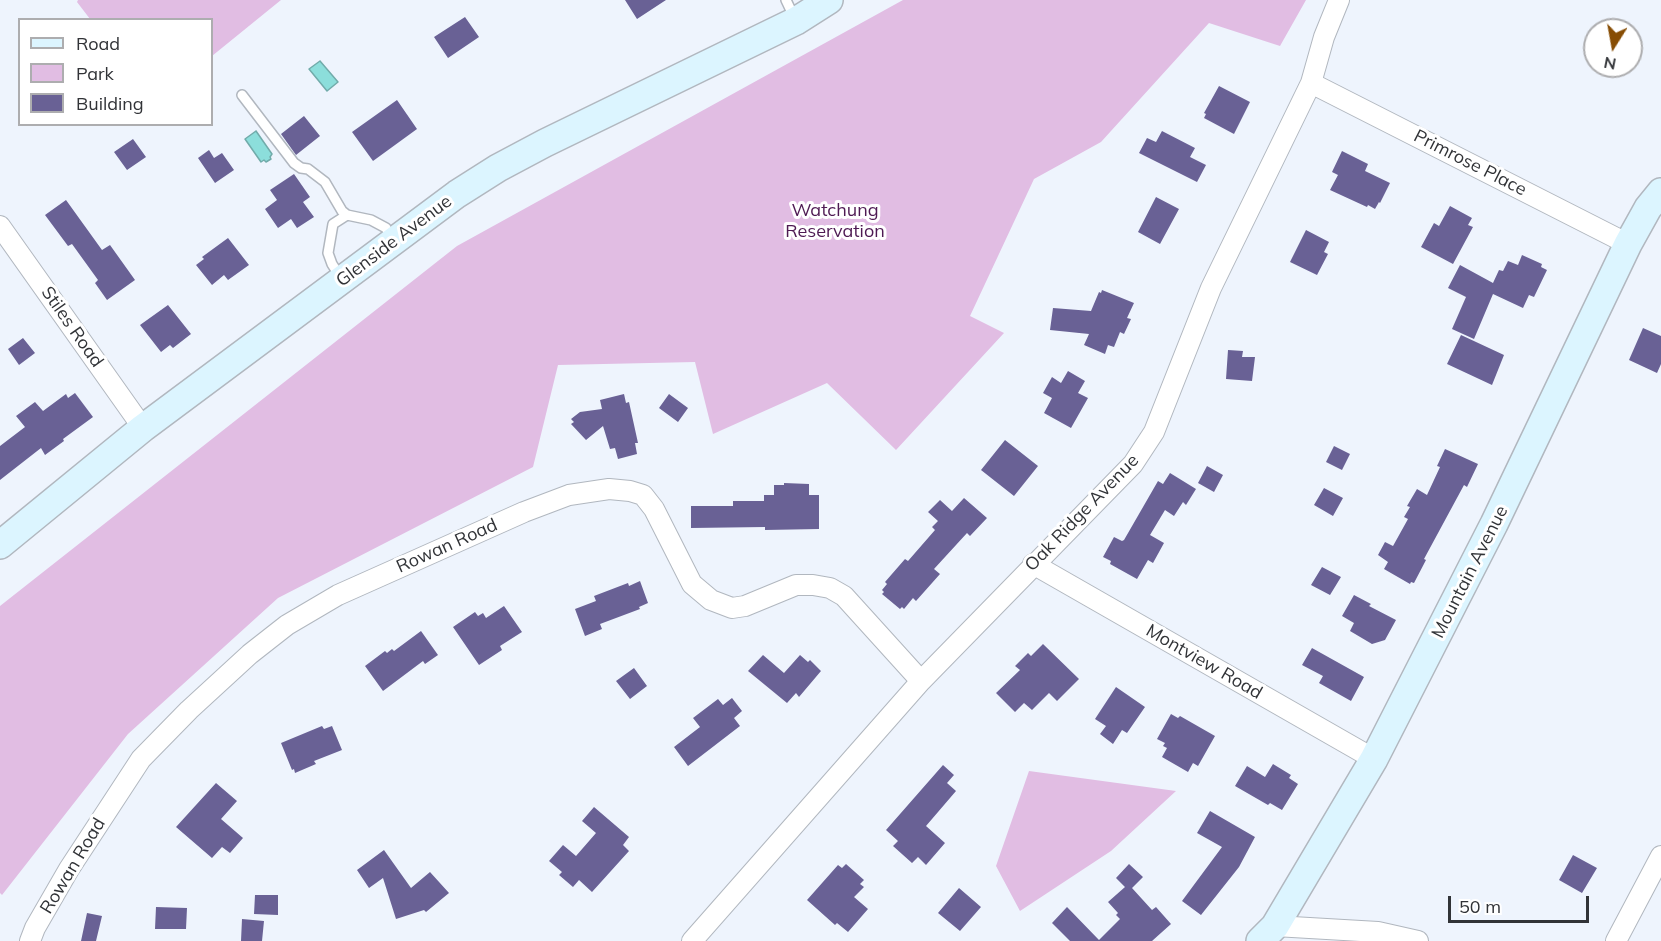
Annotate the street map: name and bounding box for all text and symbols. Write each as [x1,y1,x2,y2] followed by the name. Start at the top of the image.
[18,18,213,126] legend
[1583,18,1643,78] north arrow
[76,32,120,55] text: Road
[1602,53,1618,75] text: N
[76,62,114,85] text: Park
[76,92,144,115] text: Building
[1410,125,1530,201] street label: Primrose Place
[332,191,456,291] street label: Glenside Avenue
[785,200,885,242] park label: Watchung Reservation
[36,282,108,372] street label: Stiles Road
[1021,450,1143,576] street label: Oak Ridge Avenue
[1427,502,1513,642] street label: Mountain Avenue
[393,514,501,578] street label: Rowan Road
[1142,620,1266,704] street label: Montview Road
[36,814,110,918] street label: Rowan Road
[1451,884,1592,922] scale bar
[1459,895,1501,918] text: 50 m

